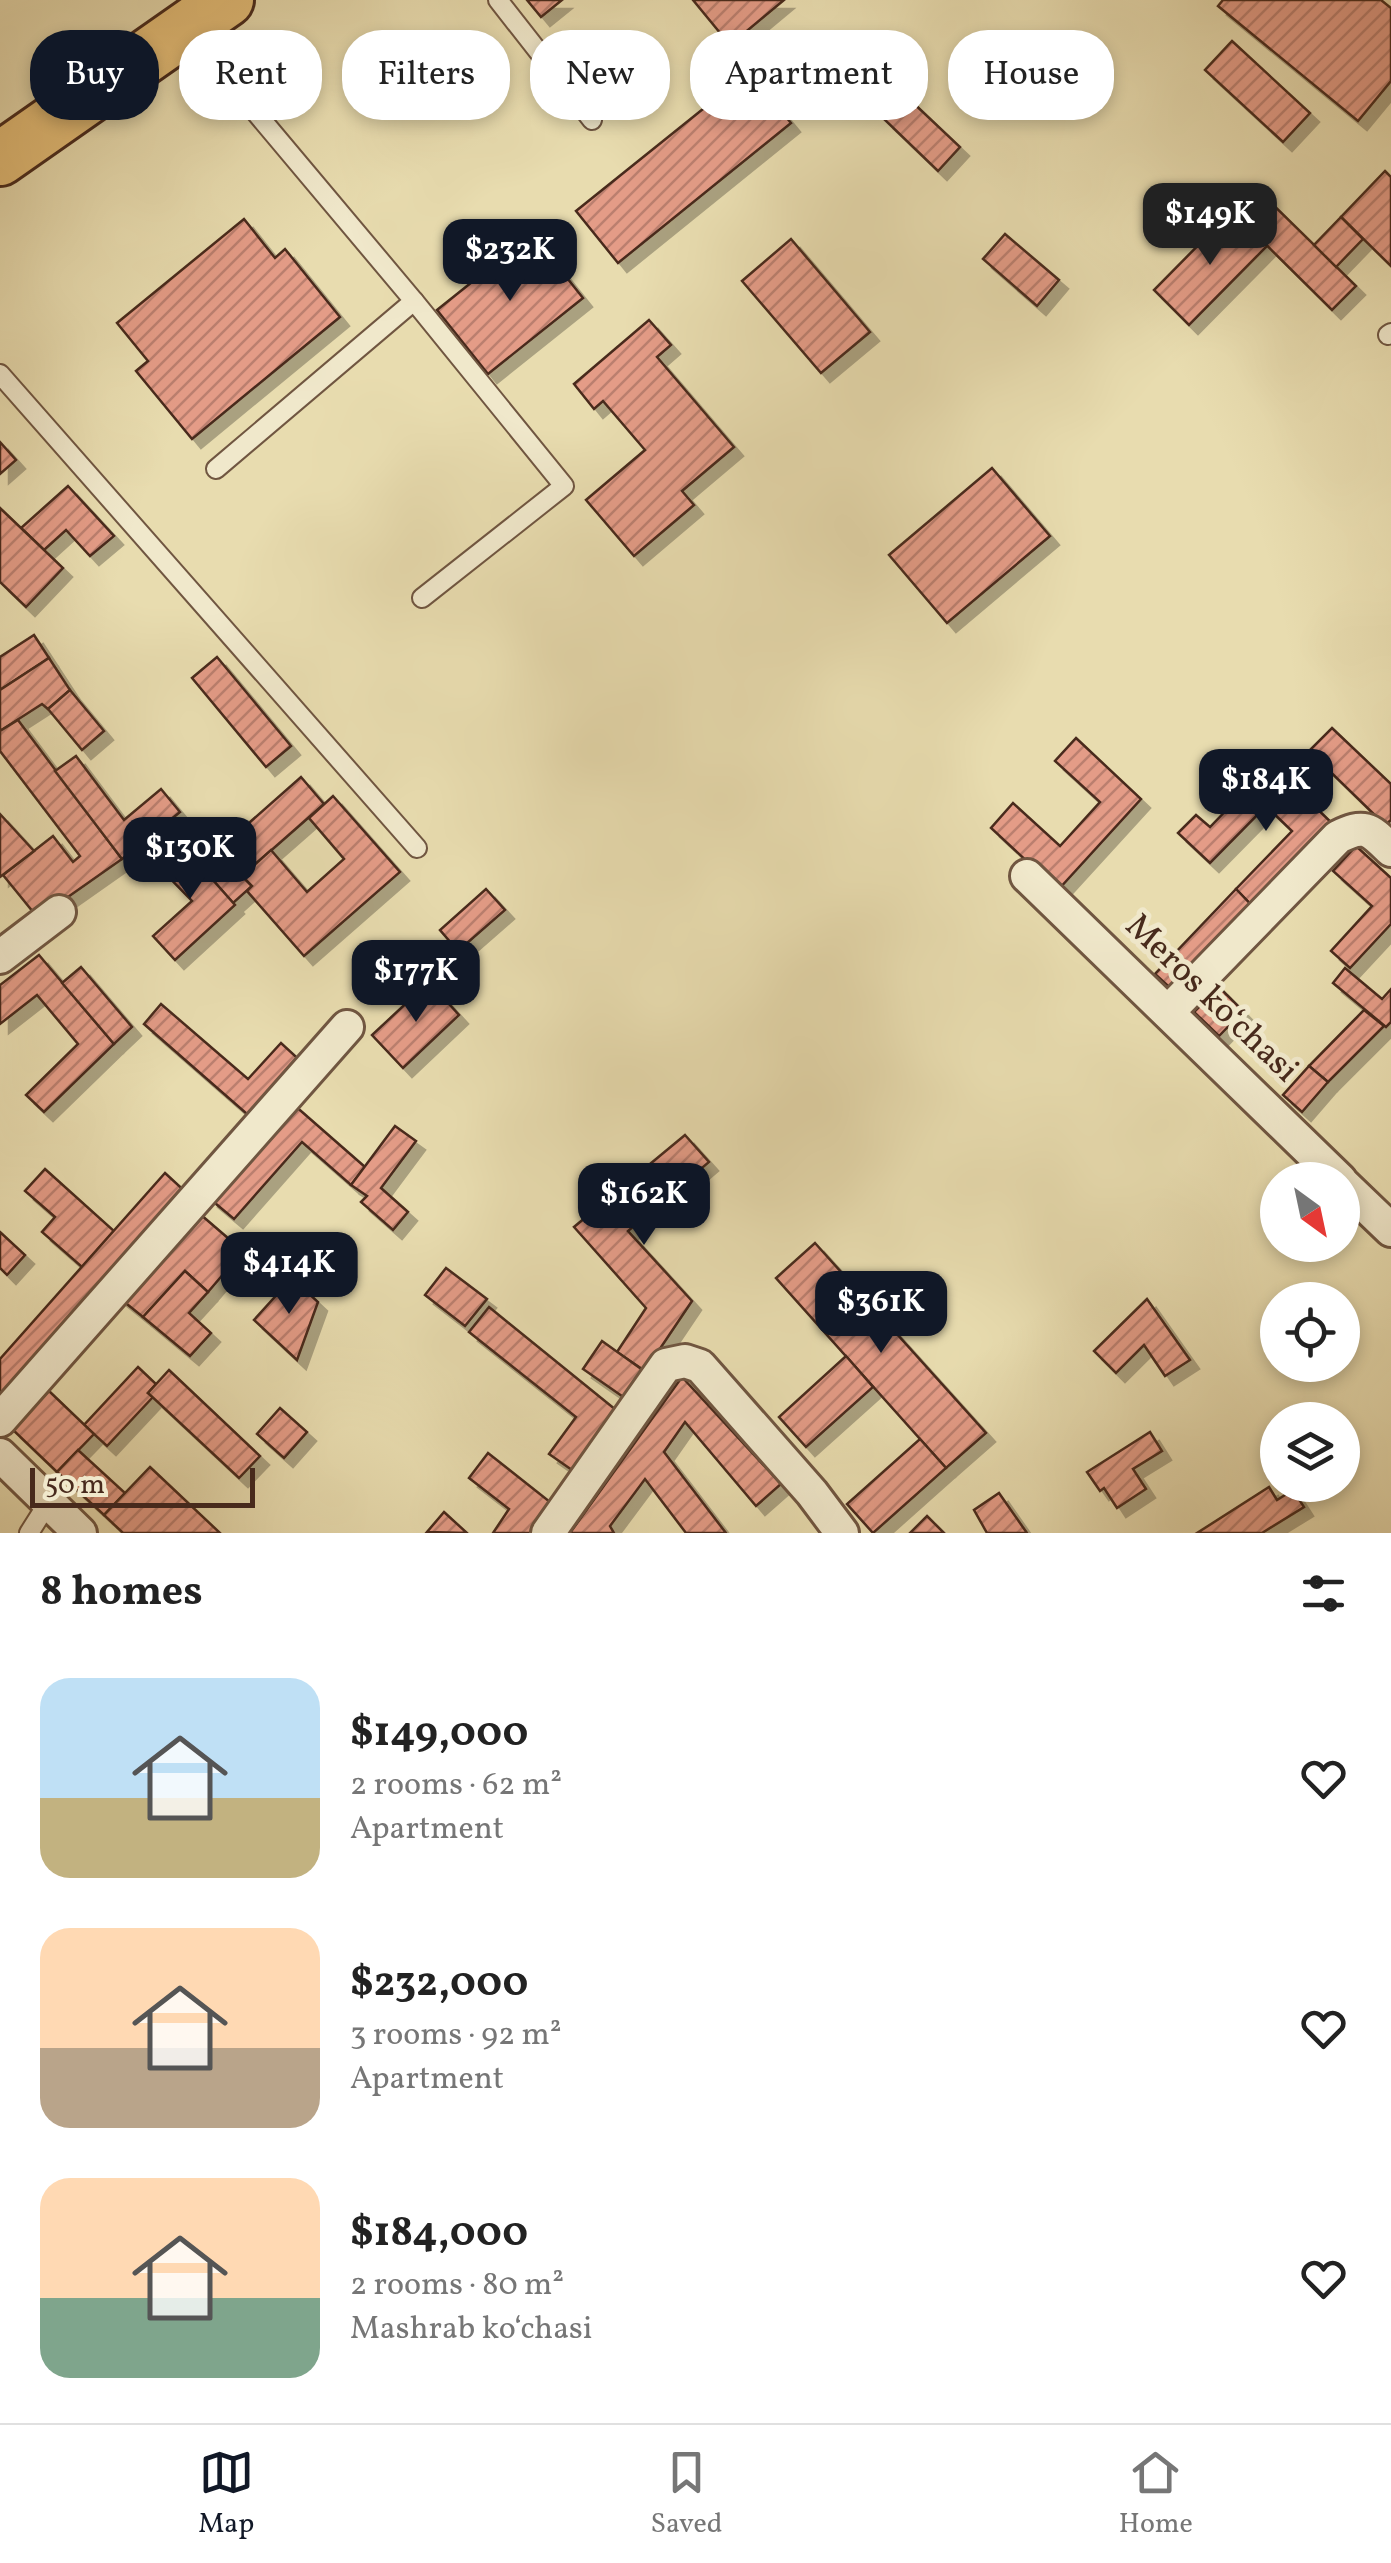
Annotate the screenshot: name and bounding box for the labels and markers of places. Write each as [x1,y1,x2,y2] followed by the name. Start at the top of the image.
[1140,183,1280,268] pin: $149K
[440,219,580,304] pin: $232K
[1196,749,1336,834] pin: $184K
[120,817,260,902] pin: $130K
[346,940,486,1025] pin: $177K
[574,1163,714,1248] pin: $162K
[219,1232,359,1317] pin: $414K
[811,1271,951,1356] pin: $361K

